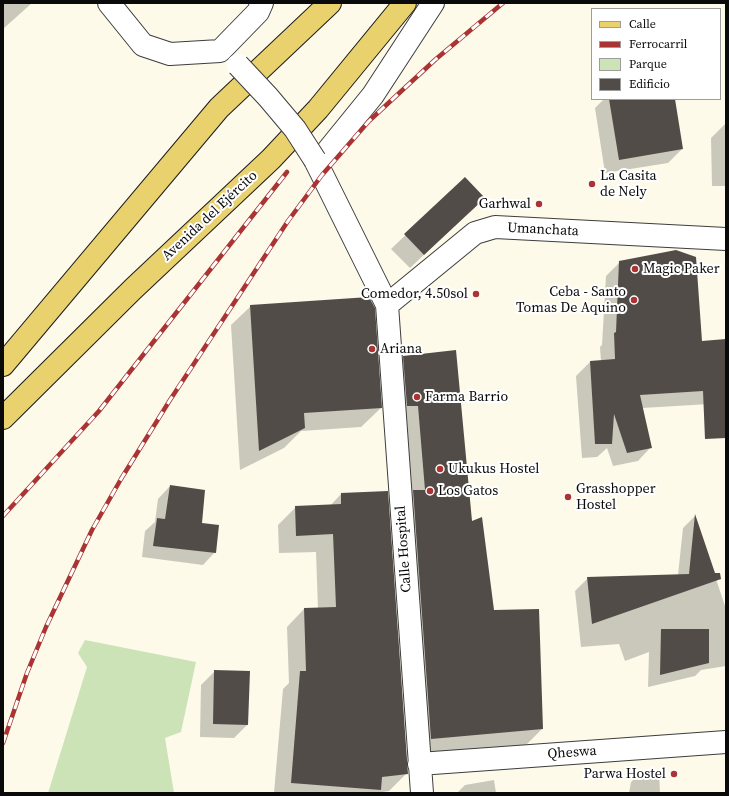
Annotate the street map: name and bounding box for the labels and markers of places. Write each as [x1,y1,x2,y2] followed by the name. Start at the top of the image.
[600,168,657,200] place label: La Casita de Nely
[587,179,597,189] marker: La Casita de Nely
[479,196,531,212] place label: Garhwal
[534,199,544,209] marker: Garhwal
[643,261,720,277] place label: Magic Paker
[630,264,640,274] marker: Magic Paker
[516,284,626,316] place label: Ceba - Santo Tomas De Aquino
[361,286,468,302] place label: Comedor, 4.50sol
[471,289,481,299] marker: Comedor, 4.50sol
[629,295,639,305] marker: Ceba - Santo Tomas De Aquino
[380,341,422,357] place label: Ariana
[367,344,377,354] marker: Ariana
[425,389,508,405] place label: Farma Barrio
[412,392,422,402] marker: Farma Barrio
[448,461,539,477] place label: Ukukus Hostel
[435,464,445,474] marker: Ukukus Hostel
[576,481,656,514] place label: Grasshopper Hostel
[438,483,498,499] place label: Los Gatos
[425,486,435,496] marker: Los Gatos
[563,492,573,502] marker: Grasshopper Hostel
[584,766,666,782] place label: Parwa Hostel
[669,769,679,779] marker: Parwa Hostel

